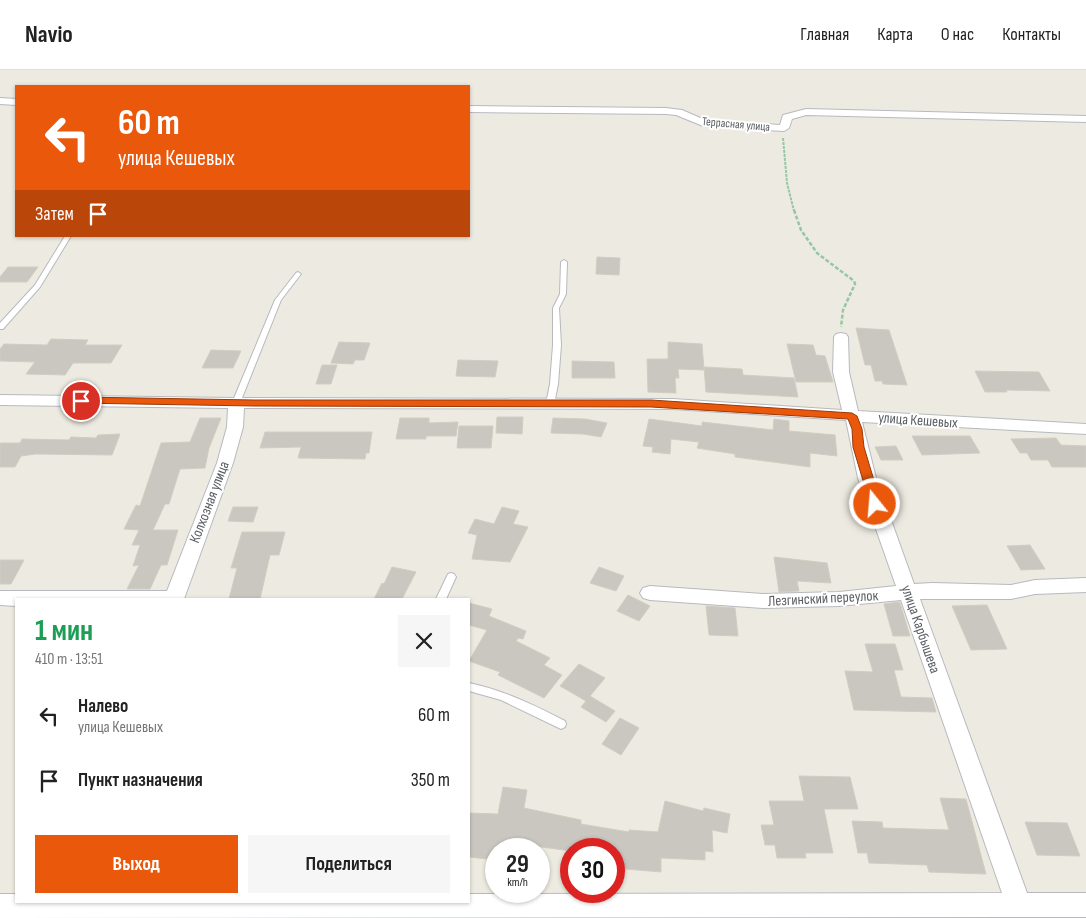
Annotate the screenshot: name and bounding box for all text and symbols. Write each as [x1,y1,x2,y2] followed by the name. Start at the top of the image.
[25,20,73,49] text: Navio
[800,24,849,45] text: Главная
[877,24,913,45] text: Карта
[941,24,974,45] text: О нас
[1002,24,1061,45] text: Контакты
[118,102,180,145] text: 60 m
[35,105,100,170] icon: left
[701,114,771,135] street label: Террасная улица
[118,145,235,172] text: улица Кешевых
[84,200,112,228] icon: arrive
[35,203,74,226] text: Затем
[60,380,102,422] pin
[67,387,95,415] icon: arrive
[878,408,959,433] street label: улица Кешевых
[185,458,234,546] street label: Колхозная улица
[848,477,900,529] position arrow
[897,583,945,676] street label: улица Карбышева
[767,586,879,611] street label: Лезгинский переулок
[35,613,93,649] text: 1 мин
[398,615,450,667] button: close
[35,650,103,669] text: 410 m · 13:51
[78,695,128,718] text: Налево
[35,702,63,730] icon: left
[418,704,450,727] text: 60 m
[78,718,163,737] text: улица Кешевых
[35,767,63,795] icon: arrive
[78,769,203,792] text: Пункт назначения
[411,769,450,792] text: 350 m
[35,835,238,893] button: Выход
[248,835,450,893] button: Поделиться
[560,838,625,903] speed limit sign: 30
[506,849,529,880] text: 29
[507,875,528,890] text: km/h

